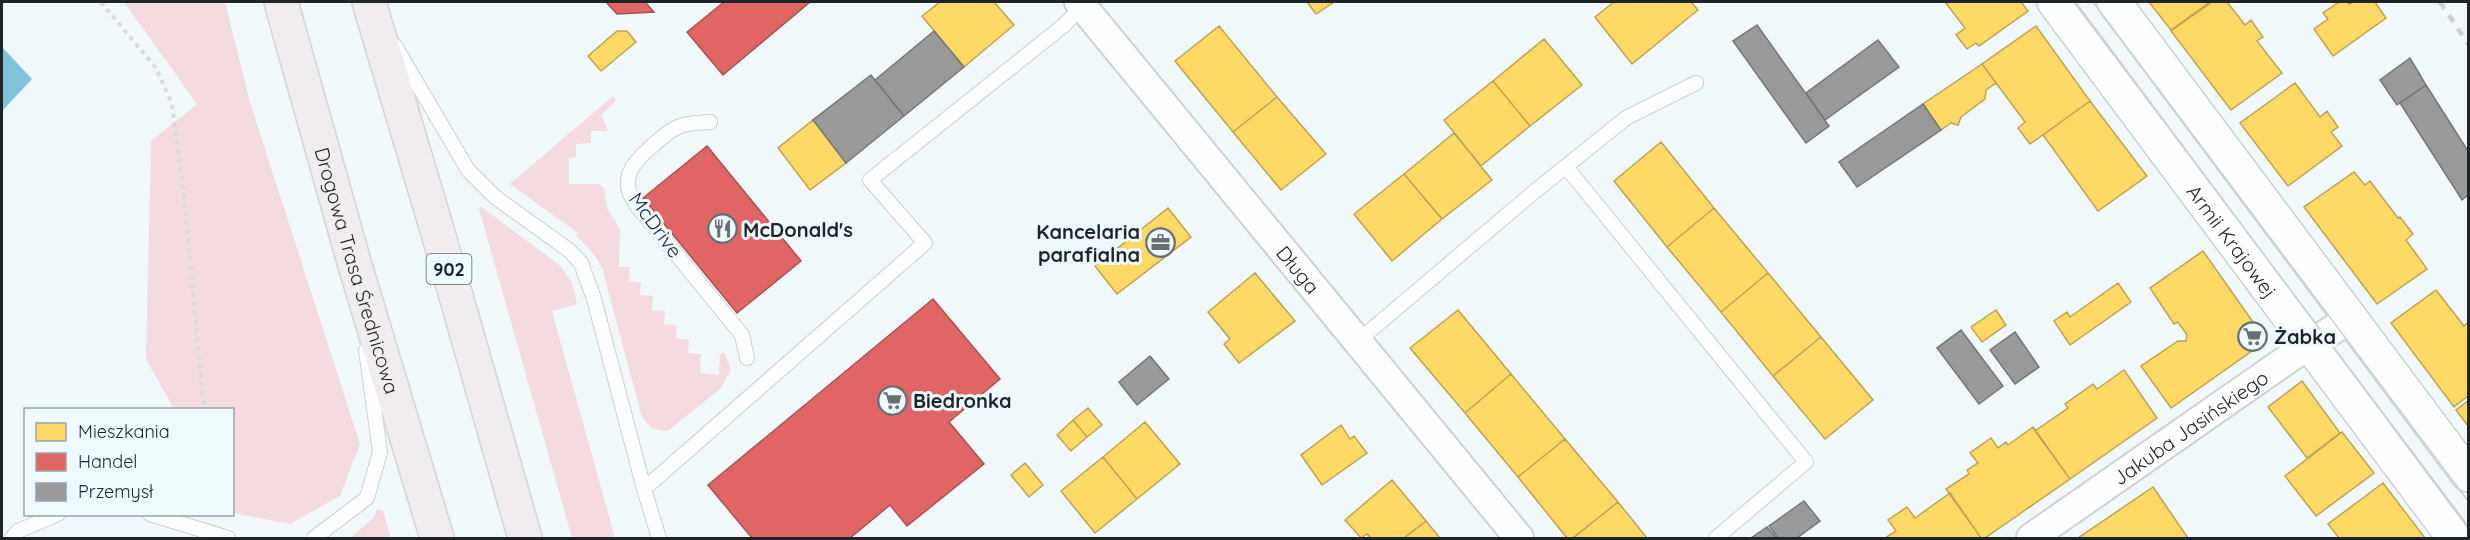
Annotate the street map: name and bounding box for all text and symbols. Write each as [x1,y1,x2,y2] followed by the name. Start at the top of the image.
[310,144,405,397] street label: Drogowa Trasa Średnicowa
[2182,179,2283,302] street label: Armii Krajowej
[624,187,688,263] street label: McDrive
[706,213,738,245] restaurant icon: McDonald's
[743,217,853,242] place label: McDonald's
[1036,219,1140,267] place label: Kancelaria parafialna
[1145,226,1177,258] office icon: Kancelaria parafialna
[1272,240,1326,299] street label: Długa
[426,254,472,284] road number: 902
[2237,320,2269,352] supermarket icon: Żabka
[2274,324,2336,349] place label: Żabka
[2108,364,2273,490] street label: Jakuba Jasińskiego
[876,384,908,416] supermarket icon: Biedronka
[913,388,1012,413] place label: Biedronka
[24,408,234,516] legend
[78,420,170,443] text: Mieszkania
[78,450,138,473] text: Handel
[78,480,154,503] text: Przemysł

